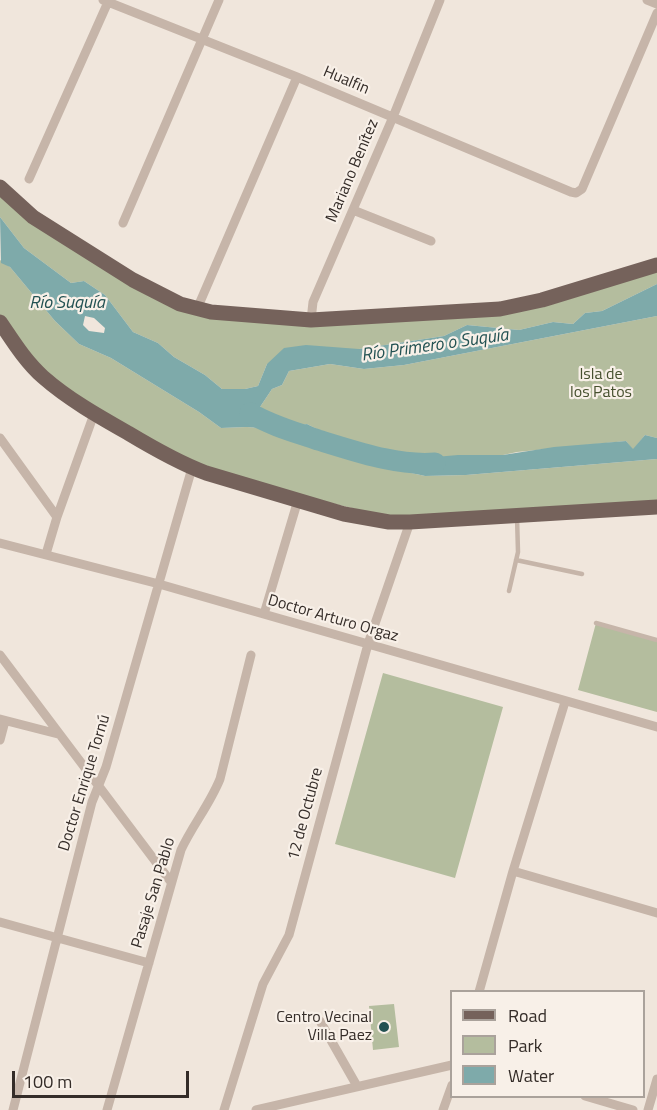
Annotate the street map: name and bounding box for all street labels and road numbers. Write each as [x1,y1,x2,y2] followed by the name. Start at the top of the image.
[320,63,372,99] street label: Hualfin
[323,117,383,225] street label: Mariano Benítez
[266,591,400,647] street label: Doctor Arturo Orgaz
[55,712,115,854] street label: Doctor Enrique Tornú
[284,766,328,862] street label: 12 de Octubre
[128,835,180,951] street label: Pasaje San Pablo

